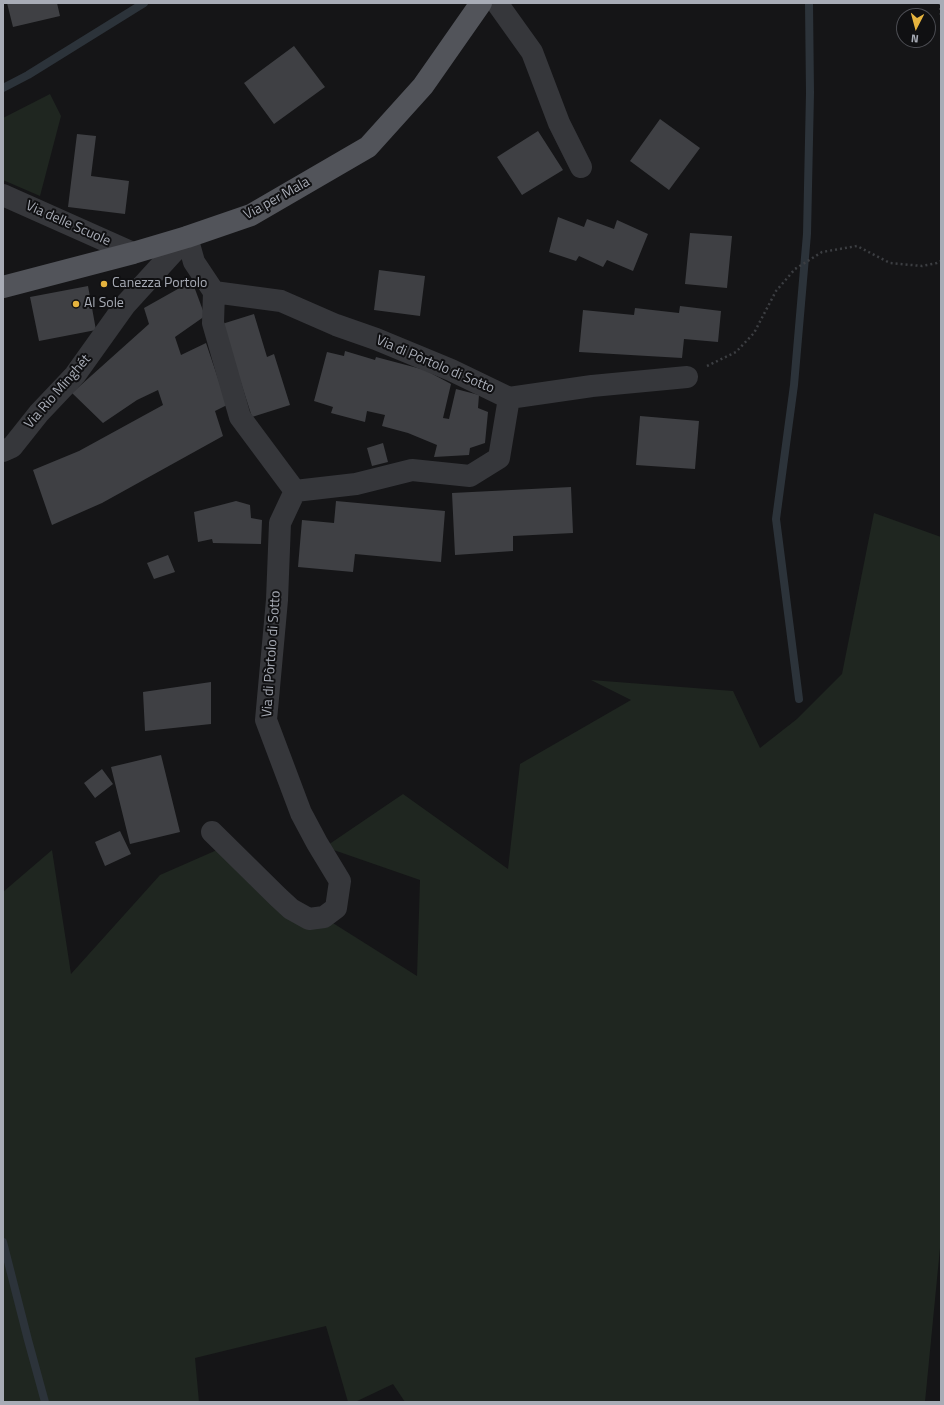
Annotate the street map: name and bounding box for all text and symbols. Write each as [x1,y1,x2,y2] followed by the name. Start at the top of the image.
[896,8,936,48] north arrow
[910,31,919,47] text: N
[241,174,313,224] street label: Via per Mala
[23,198,113,250] street label: Via delle Scuole
[112,276,207,292] place label: Canezza Portolo
[99,279,109,289] marker: Canezza Portolo
[84,296,124,312] place label: Al Sole
[71,299,81,309] marker: Al Sole
[373,332,497,398] street label: Via di Pòrtolo di Sotto
[21,352,95,432] street label: Via Rio Minghét
[259,590,285,718] street label: Via di Pòrtolo di Sotto

